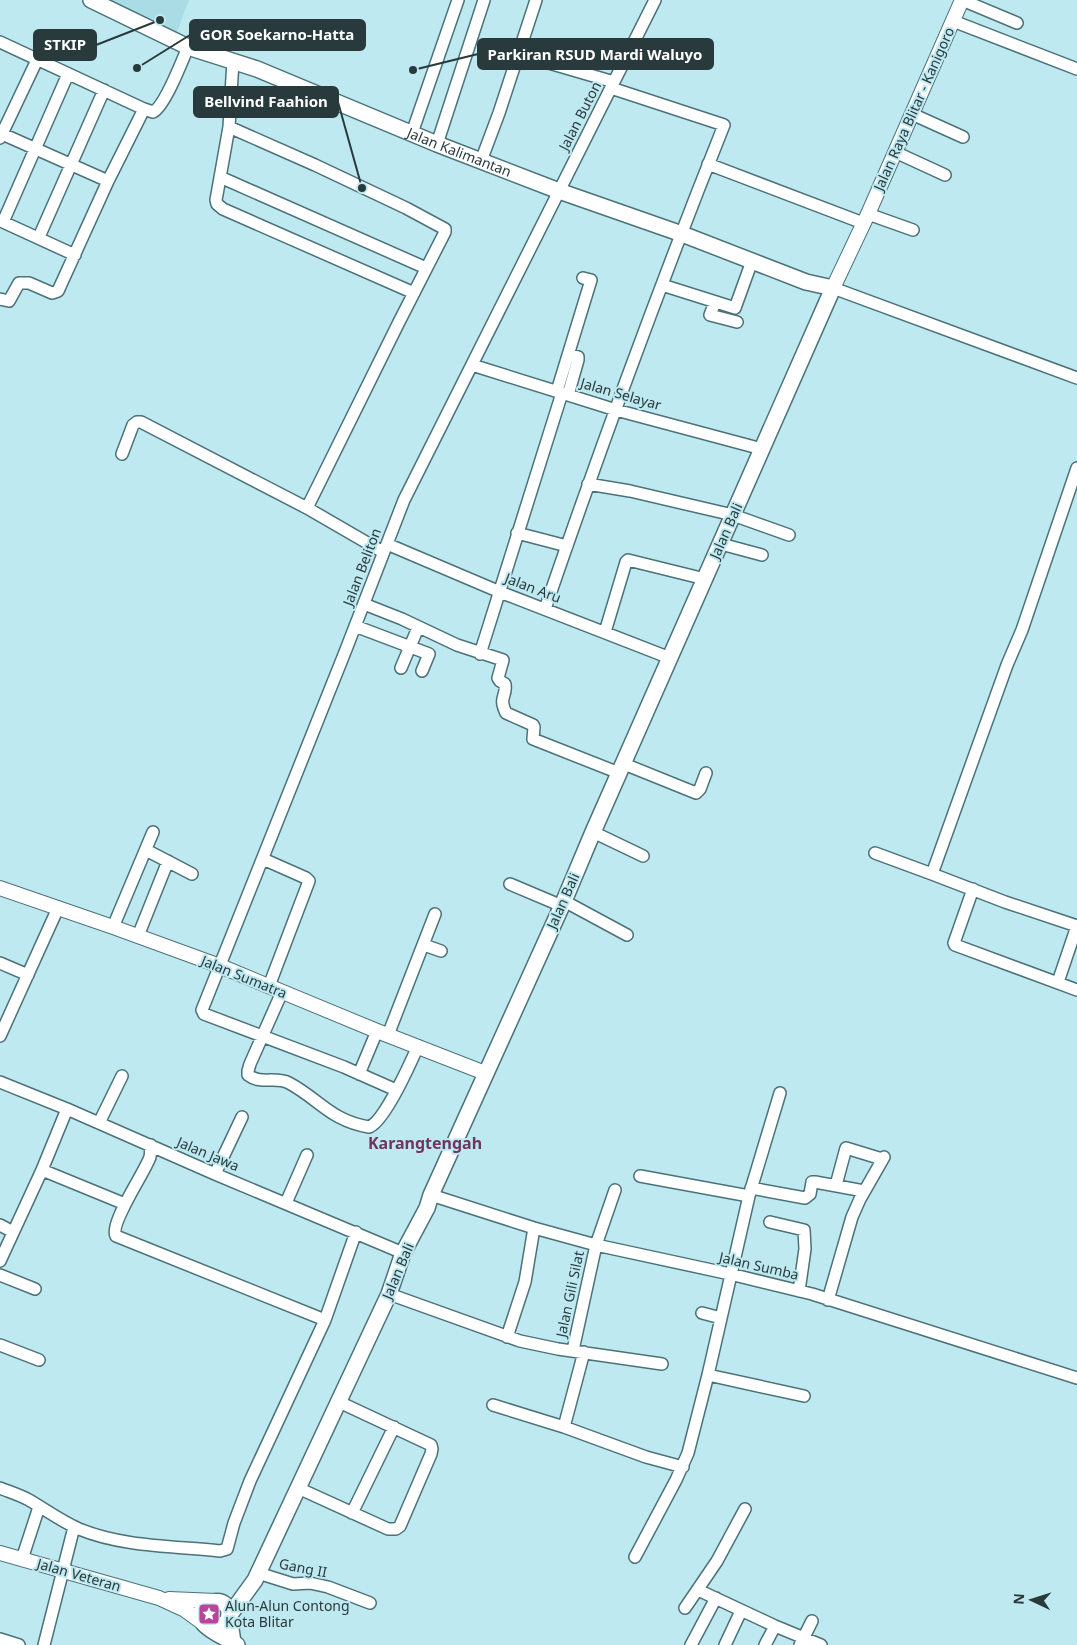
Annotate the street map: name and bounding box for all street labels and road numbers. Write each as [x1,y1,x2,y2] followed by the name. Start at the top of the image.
[868,24,958,195] street label: Jalan Raya Blitar - Kanigoro
[553,78,605,155] street label: Jalan Buton
[403,122,514,181] street label: Jalan Kalimantan
[577,372,664,414] street label: Jalan Selayar
[704,500,746,564] street label: Jalan Bali
[337,525,385,610] street label: Jalan Beliton
[500,567,564,607] street label: Jalan Aru
[541,870,583,934] street label: Jalan Bali
[197,950,290,1002] street label: Jalan Sumatra
[172,1131,242,1175] street label: Jalan Jawa
[376,1240,418,1304] street label: Jalan Bali
[715,1247,801,1284] street label: Jalan Sumba
[551,1249,588,1341] street label: Jalan Gili Silat
[33,1553,123,1596] street label: Jalan Veteran
[278,1554,329,1582] street label: Gang II

